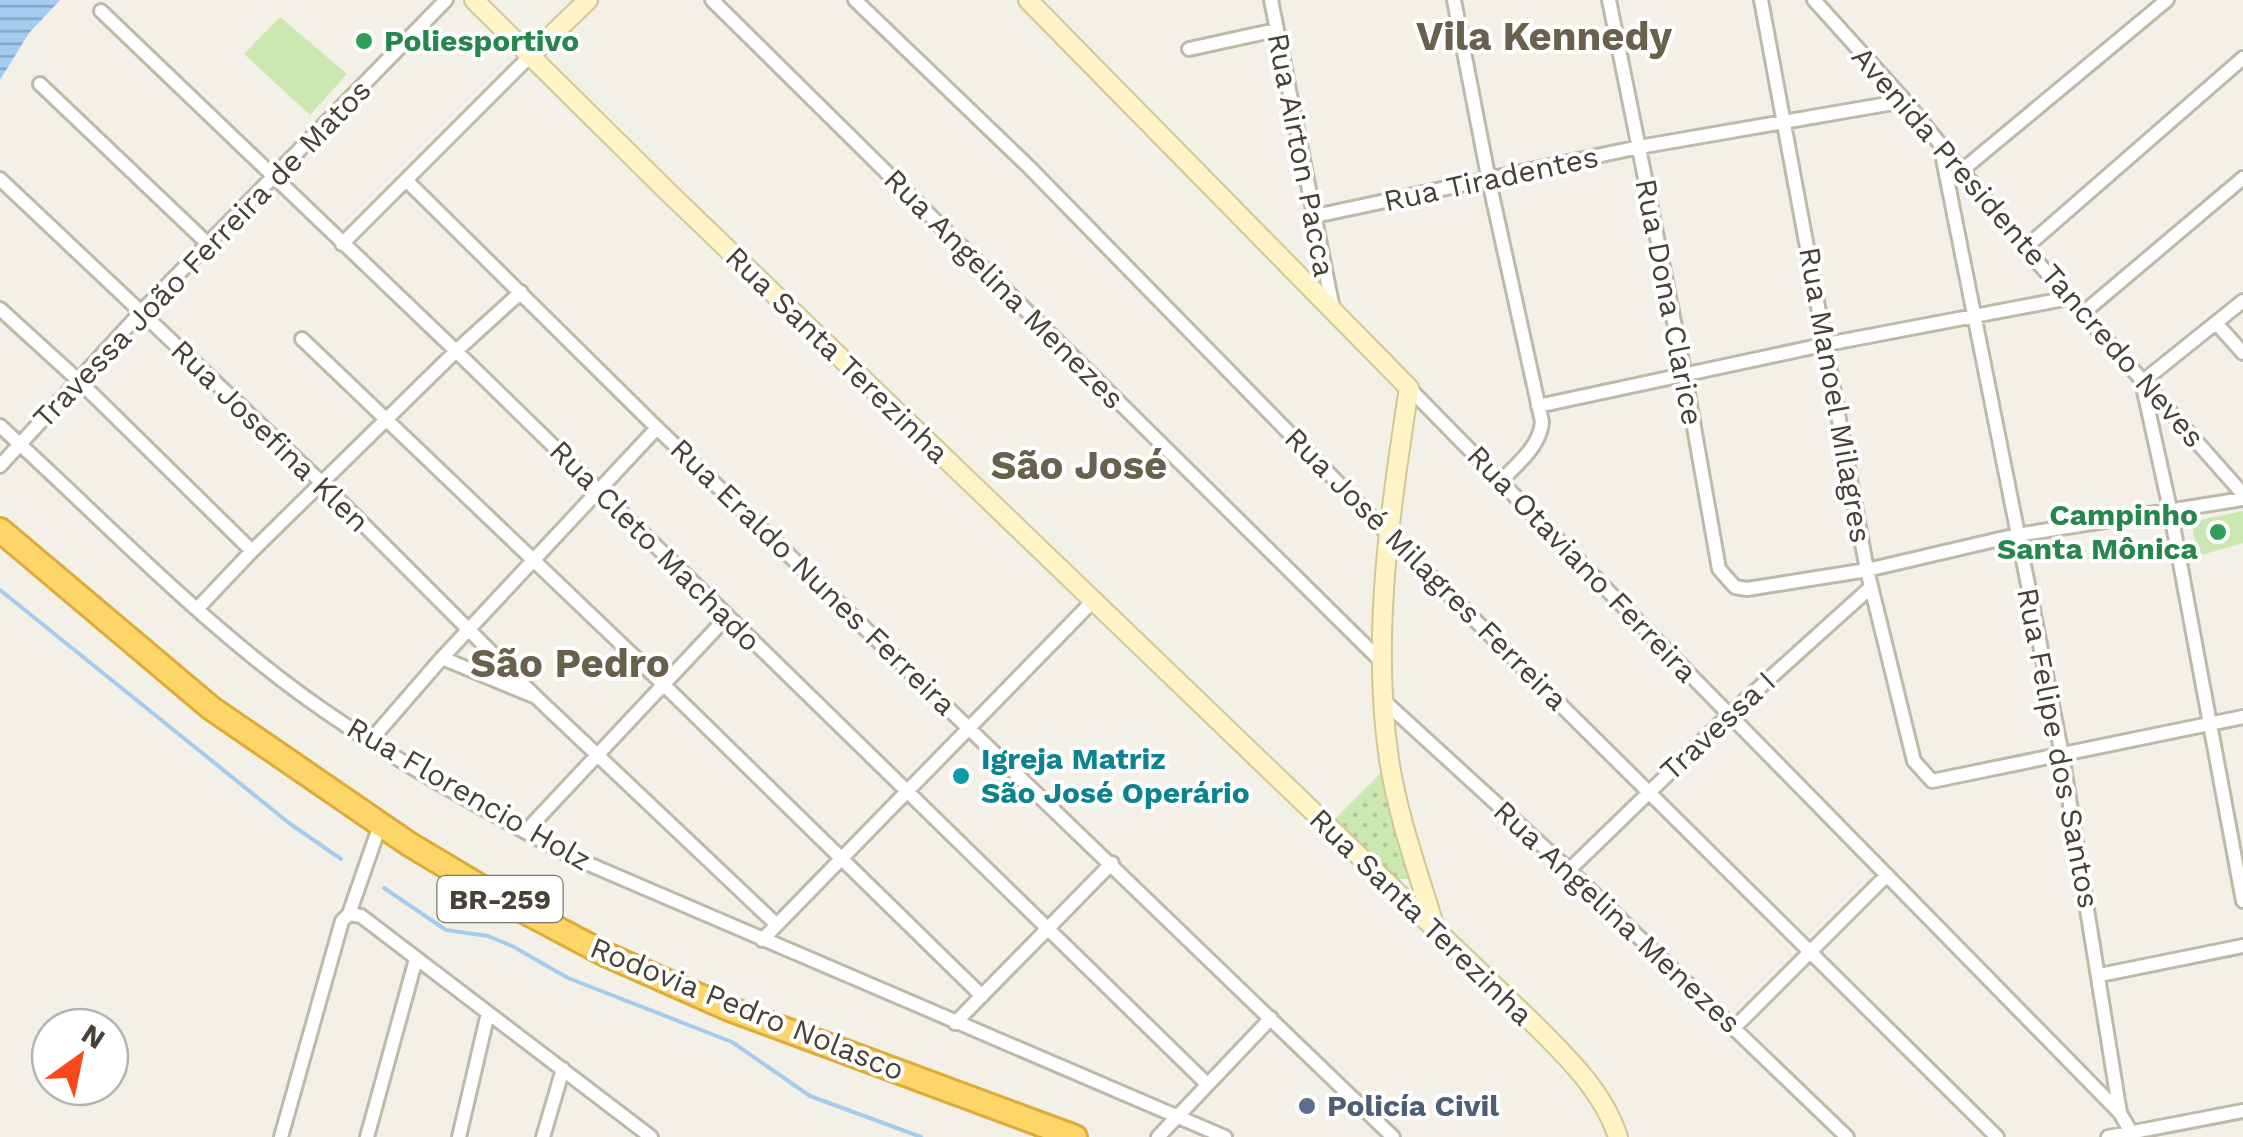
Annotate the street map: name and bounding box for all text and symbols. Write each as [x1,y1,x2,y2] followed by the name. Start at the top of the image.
[1416,13,1673,60] district label: Vila Kennedy
[384,23,579,58] place label: Poliesportivo
[353,30,375,52] marker: Poliesportivo
[1261,30,1342,280] street label: Rua Airton Pacca
[1845,39,2212,454] street label: Avenida Presidente Tancredo Neves
[26,72,378,435] street label: Travessa João Ferreira de Matos
[1380,139,1601,218] street label: Rua Tiradentes
[877,161,1132,416] street label: Rua Angelina Menezes
[1628,176,1711,428] street label: Rua Dona Clarice
[719,239,956,470] street label: Rua Santa Terezinha
[1792,244,1879,546] street label: Rua Manoel Milagres
[164,332,376,539] street label: Rua Josefina Klen
[1278,420,1575,717] street label: Rua José Milagres Ferreira
[663,431,963,722] street label: Rua Eraldo Nunes Ferreira
[543,433,768,658] street label: Rua Cleto Machado
[1460,438,1705,689] street label: Rua Otaviano Ferreira
[991,442,1167,489] district label: São José
[1997,497,2199,566] place label: Campinho Santa Mônica
[2207,521,2229,543] marker: Campinho Santa Mônica
[2010,585,2107,911] street label: Rua Felipe dos Santos
[470,640,670,687] district label: São Pedro
[1653,664,1782,788] street label: Travessa I
[341,709,597,878] street label: Rua Florencio Holz
[981,741,1250,810] place label: Igreja Matriz São José Operário
[950,765,972,787] marker: Igreja Matriz São José Operário
[1487,793,1748,1040] street label: Rua Angelina Menezes
[1303,801,1540,1032] street label: Rua Santa Terezinha
[438,876,562,922] road number: BR-259
[585,930,909,1088] street label: Rodovia Pedro Nolasco
[30,1007,130,1107] north arrow
[76,1017,111,1056] text: N
[1327,1088,1499,1123] place label: Policía Civil
[1296,1095,1318,1117] marker: Policía Civil

